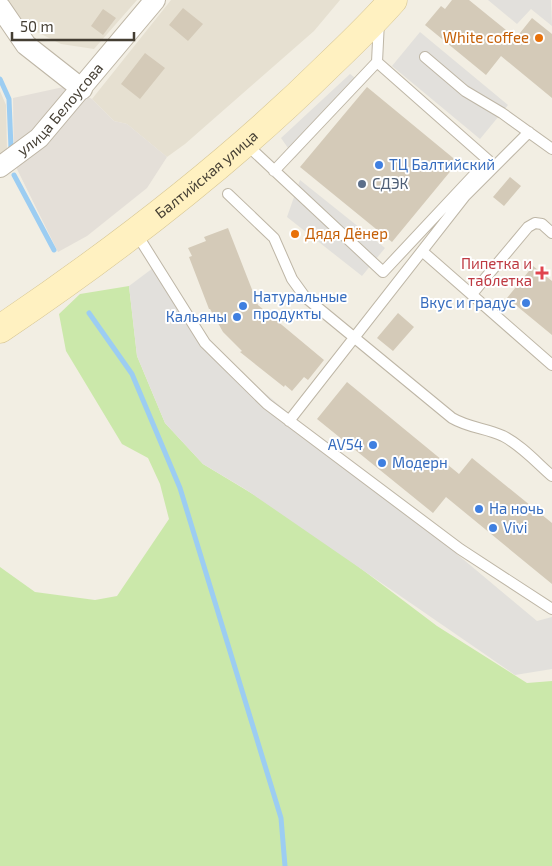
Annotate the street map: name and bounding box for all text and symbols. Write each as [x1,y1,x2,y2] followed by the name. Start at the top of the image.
[12,10,135,42] scale bar
[20,17,54,35] text: 50 m
[443,28,529,46] place label: White coffee
[533,32,545,44] marker: White coffee
[13,59,106,160] street label: улица Белоусова
[151,126,261,222] street label: Балтийская улица
[389,155,495,173] place label: ТЦ Балтийский
[373,159,385,171] marker: ТЦ Балтийский
[372,174,409,192] place label: СДЭК
[356,178,368,190] marker: СДЭК
[305,224,388,242] place label: Дядя Дёнер
[289,228,301,240] marker: Дядя Дёнер
[461,254,532,289] place label: Пипетка и таблетка
[536,267,548,279] marker: Пипетка и таблетка
[253,287,347,323] place label: Натуральные продукты
[420,293,516,312] place label: Вкус и градус
[520,297,532,309] marker: Вкус и градус
[237,300,249,312] marker: Натуральные продукты
[166,307,227,325] place label: Кальяны
[231,311,243,323] marker: Кальяны
[328,435,363,453] place label: AV54
[367,439,379,451] marker: AV54
[392,453,448,471] place label: Модерн
[376,457,388,469] marker: Модерн
[489,499,544,517] place label: На ночь
[473,503,485,515] marker: На ночь
[503,518,528,536] place label: Vivi
[487,522,499,534] marker: Vivi

